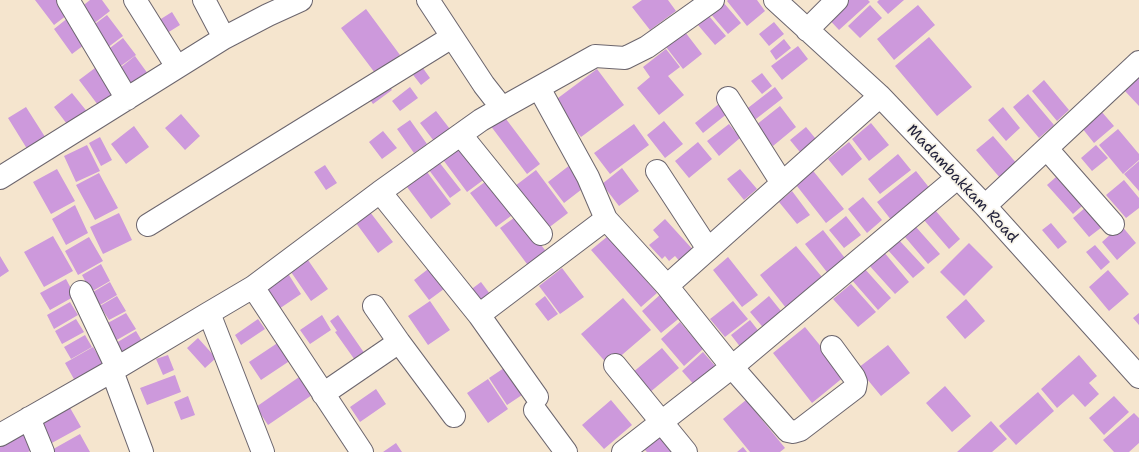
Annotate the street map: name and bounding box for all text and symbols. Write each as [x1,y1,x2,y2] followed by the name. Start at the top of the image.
[903,121,1021,247] street label: Madambakkam Road

